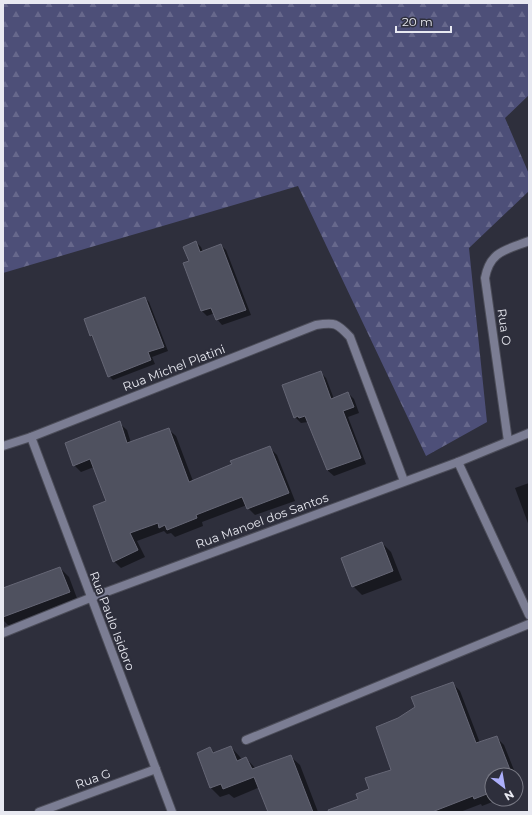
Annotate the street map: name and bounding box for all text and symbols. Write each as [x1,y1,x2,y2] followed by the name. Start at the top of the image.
[396,8,451,34] scale bar
[402,14,433,29] text: 20 m
[494,308,515,346] street label: Rua O
[121,341,227,394] street label: Rua Michel Platini
[193,489,330,552] street label: Rua Manoel dos Santos
[87,569,138,673] street label: Rua Paulo Isidoro
[73,765,112,792] street label: Rua G
[484,767,524,807] north arrow
[502,787,517,804] text: N

